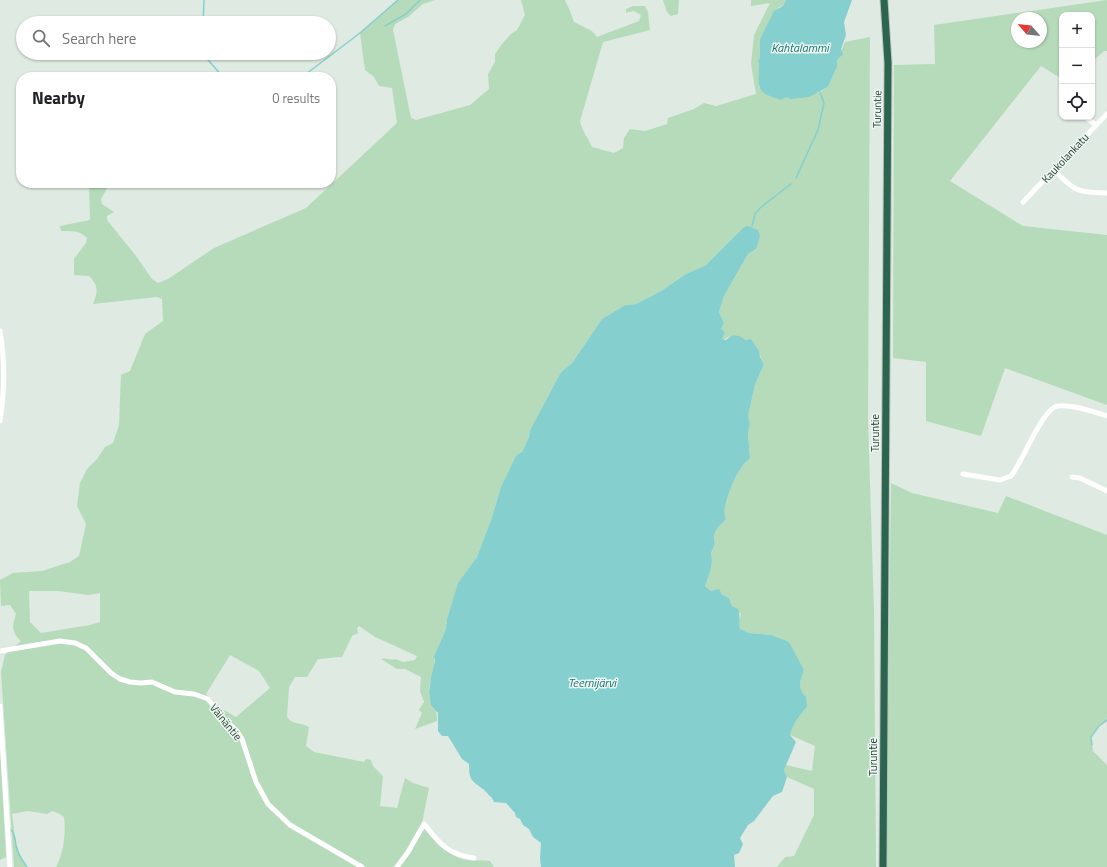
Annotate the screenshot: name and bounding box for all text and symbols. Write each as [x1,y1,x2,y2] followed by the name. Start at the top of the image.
[1011,12,1047,48] north arrow
[1059,12,1095,120] map controls
[1059,12,1095,48] button: +
[16,16,336,60] search box
[30,27,52,49] icon: search
[62,27,136,50] text: Search here
[771,38,830,57] water label: Kahtalammi
[1059,48,1095,84] button: −
[1059,84,1095,120] button: locate
[32,85,85,111] text: Nearby
[272,88,320,108] text: 0 results
[869,89,885,128] street label: Turuntie
[1038,129,1092,186] street label: Kaukolankatu
[867,414,883,452] street label: Turuntie
[568,673,618,692] water label: Teernijärvi
[206,700,246,744] street label: Väinäntie
[865,738,881,776] street label: Turuntie

